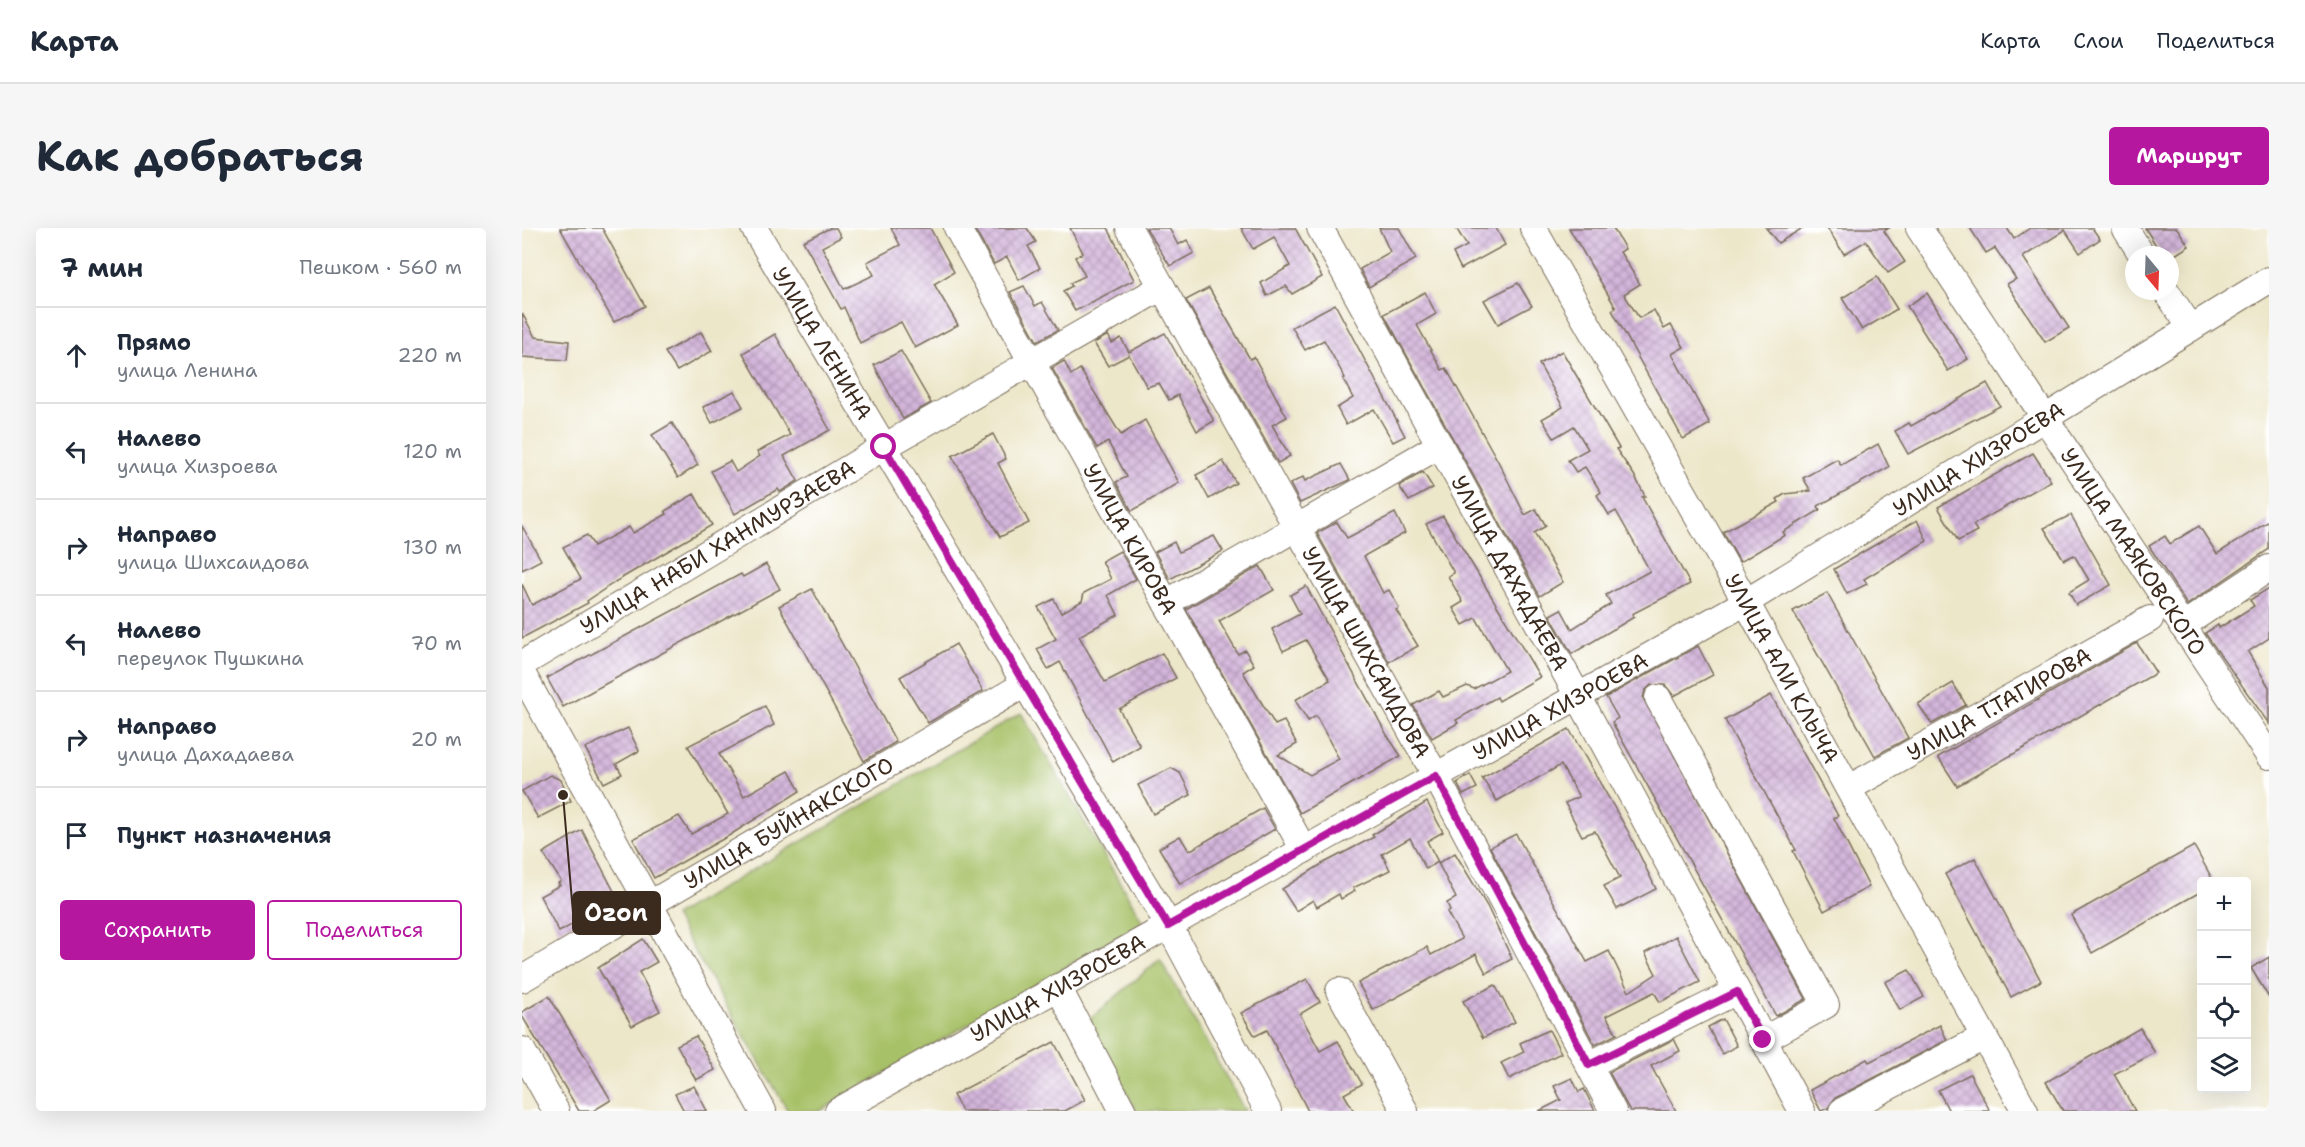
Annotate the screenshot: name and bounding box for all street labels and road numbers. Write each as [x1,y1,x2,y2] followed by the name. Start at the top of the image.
[765,262,879,425] street label: УЛИЦА ЛЕНИНА
[1888,395,2070,523] street label: УЛИЦА ХИЗРОЕВА
[2054,442,2212,661] street label: УЛИЦА МАЯКОВСКОГО
[575,453,861,641] street label: УЛИЦА НАБИ ХАНМУРЗАЕВА
[1076,458,1184,620] street label: УЛИЦА КИРОВА
[1444,470,1575,676] street label: УЛИЦА ДАХАДАЕВА
[1295,541,1437,763] street label: УЛИЦА ШИХСАИДОВА
[1718,569,1846,769] street label: УЛИЦА АЛИ КЛЫЧА
[1902,641,2097,768] street label: УЛИЦА Т.ТАГИРОВА
[1468,646,1653,767] street label: УЛИЦА ХИЗРОЕВА
[679,750,899,896] street label: УЛИЦА БУЙНАКСКОГО
[965,928,1151,1049] street label: УЛИЦА ХИЗРОЕВА

